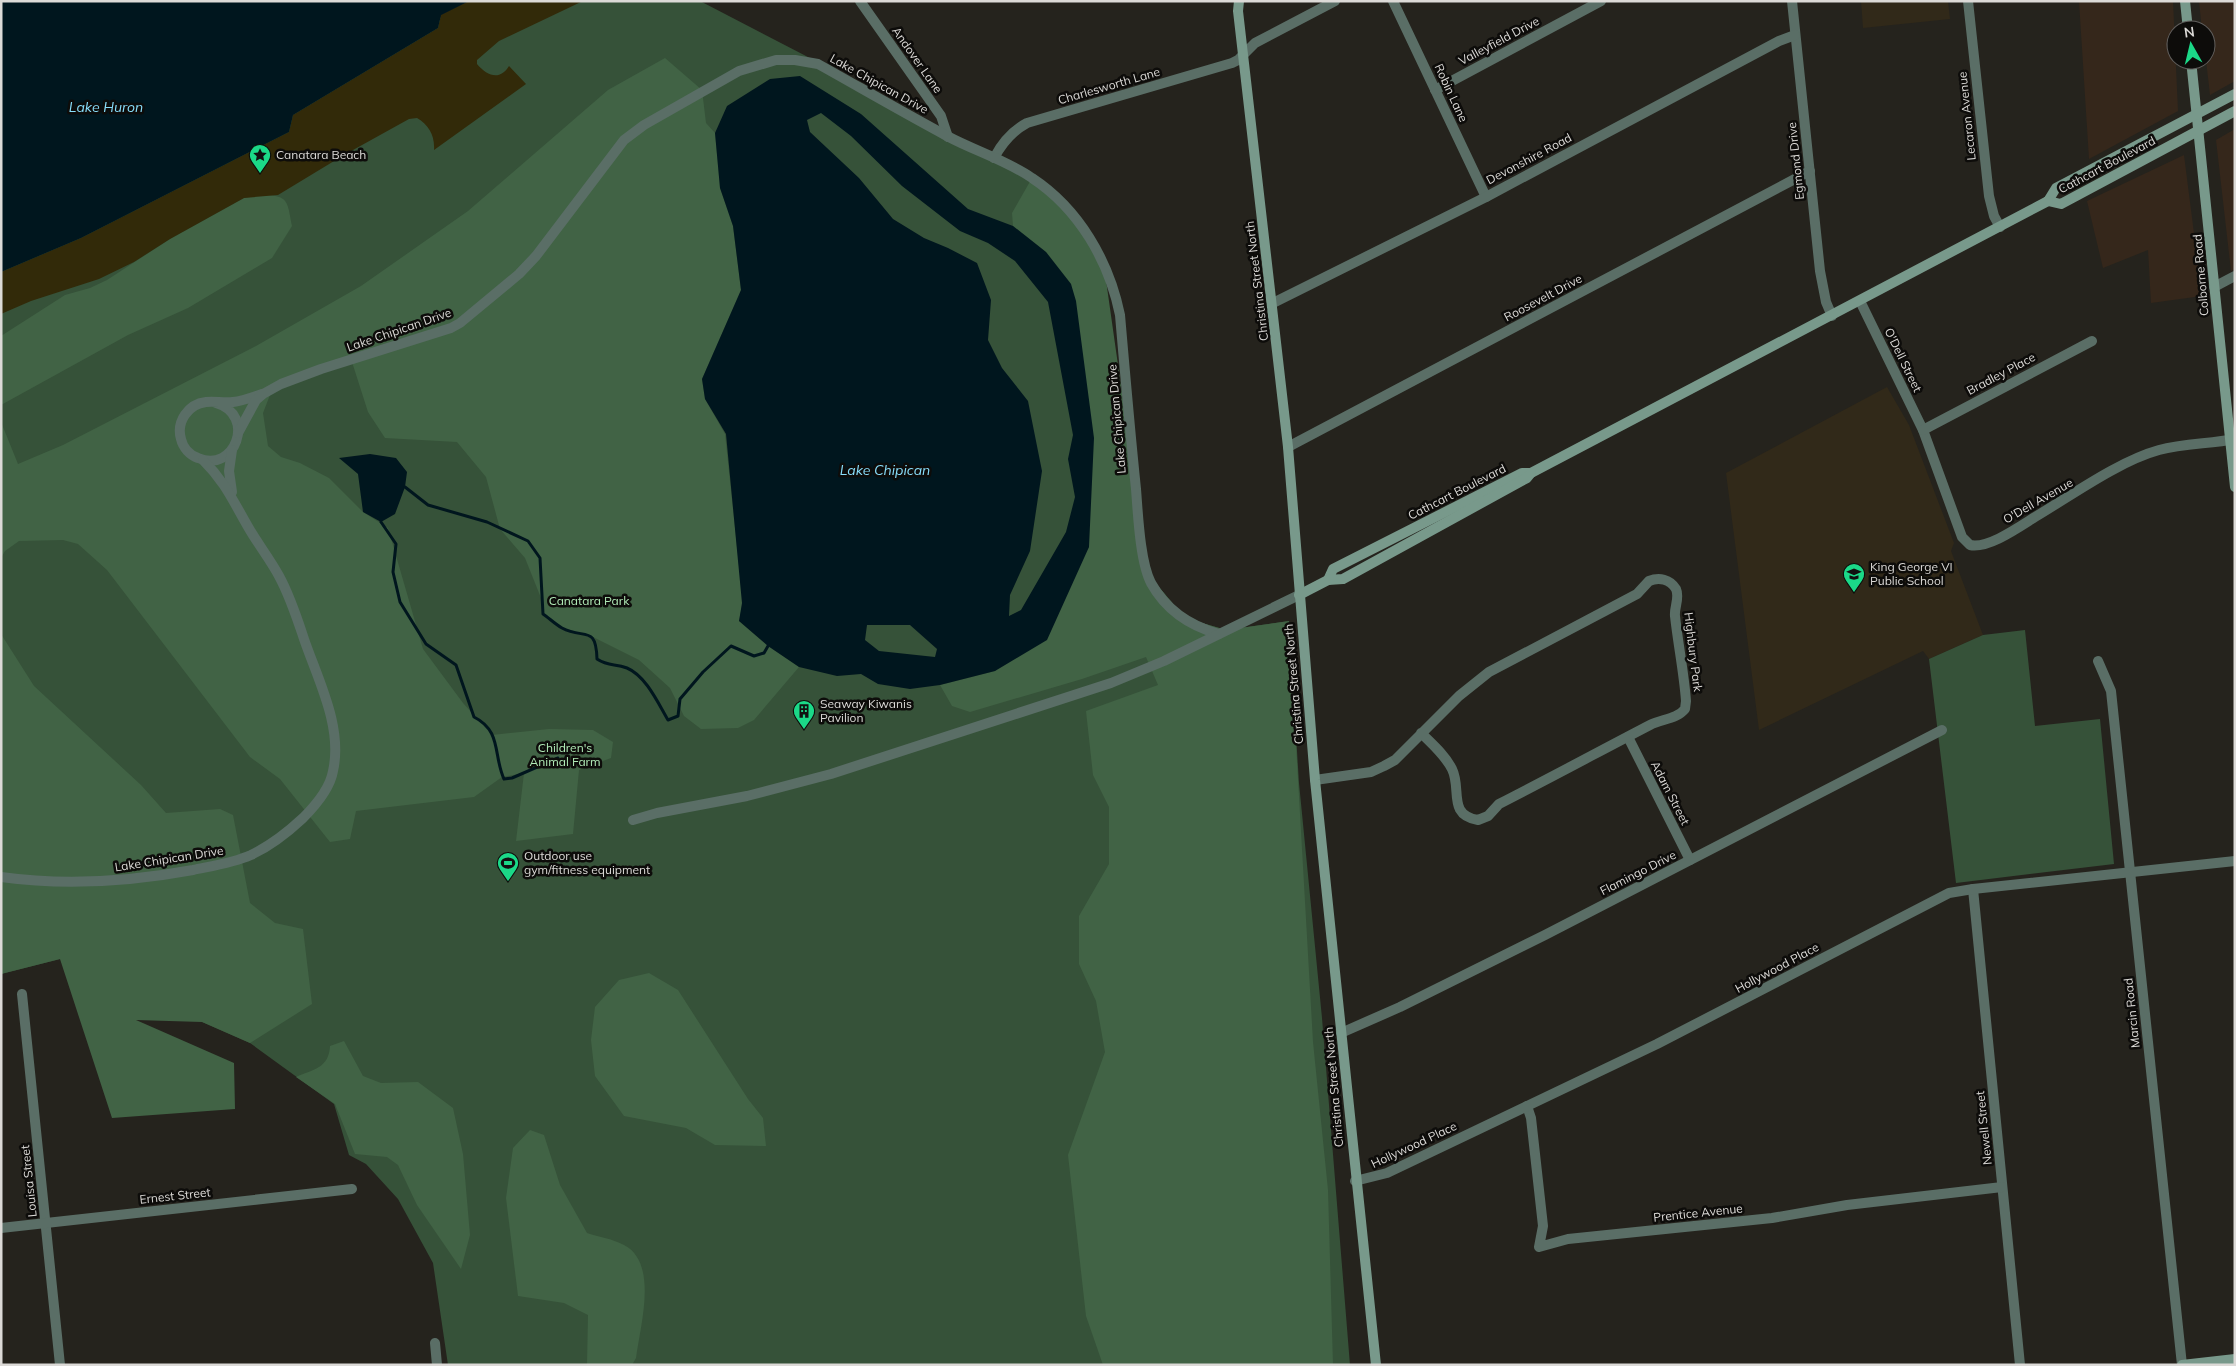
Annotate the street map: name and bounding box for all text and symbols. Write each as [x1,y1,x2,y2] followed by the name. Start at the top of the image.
[1456,13,1542,68] street label: Valleyfield Drive
[2166,20,2216,70] north arrow
[2183,22,2196,42] text: N
[889,24,946,96] street label: Andover Lane
[828,50,931,117] street label: Lake Chipican Drive
[1431,61,1471,124] street label: Robin Lane
[1056,64,1162,107] street label: Charlesworth Lane
[1954,71,1979,161] street label: Lecaron Avenue
[69,98,143,116] water label: Lake Huron
[1784,121,1807,201] street label: Egmond Drive
[1483,130,1574,187] street label: Devonshire Road
[2056,133,2158,196] street label: Cathcart Boulevard
[248,143,272,174] place icon: Canatara Beach
[276,147,366,162] place label: Canatara Beach
[1242,220,1271,342] street label: Christina Street North
[2189,234,2212,317] street label: Colborne Road
[1501,271,1584,324] street label: Roosevelt Drive
[344,305,453,354] street label: Lake Chipican Drive
[1881,325,1925,394] street label: O'Dell Street
[1964,349,2038,398] street label: Bradley Place
[1104,364,1129,474] street label: Lake Chipican Drive
[1405,460,1508,523] street label: Cathcart Boulevard
[840,461,930,479] water label: Lake Chipican
[2000,475,2075,527] street label: O'Dell Avenue
[1870,559,1953,588] place label: King George VI Public School
[1842,562,1866,593] school or university icon: King George VI Public School
[549,593,630,608] park label: Canatara Park
[1681,611,1706,693] street label: Highbury Park
[1281,623,1306,745] street label: Christina Street North
[820,696,912,725] place label: Seaway Kiwanis Pavilion
[792,699,816,730] building icon: Seaway Kiwanis Pavilion
[529,740,601,769] park label: Children's Animal Farm
[1648,758,1693,827] street label: Adam Street
[114,843,224,875] street label: Lake Chipican Drive
[1597,847,1678,898] street label: Flamingo Drive
[524,848,650,877] place label: Outdoor use gym/fitness equipment
[496,851,520,882] sports icon: Outdoor use gym/fitness equipment
[1732,939,1821,996] street label: Hollywood Place
[2120,977,2143,1049] street label: Marcin Road
[1321,1026,1346,1148] street label: Christina Street North
[1972,1090,1995,1166] street label: Newell Street
[1369,1118,1459,1171] street label: Hollywood Place
[17,1144,40,1218] street label: Louisa Street
[139,1184,211,1207] street label: Ernest Street
[1652,1200,1743,1225] street label: Prentice Avenue

